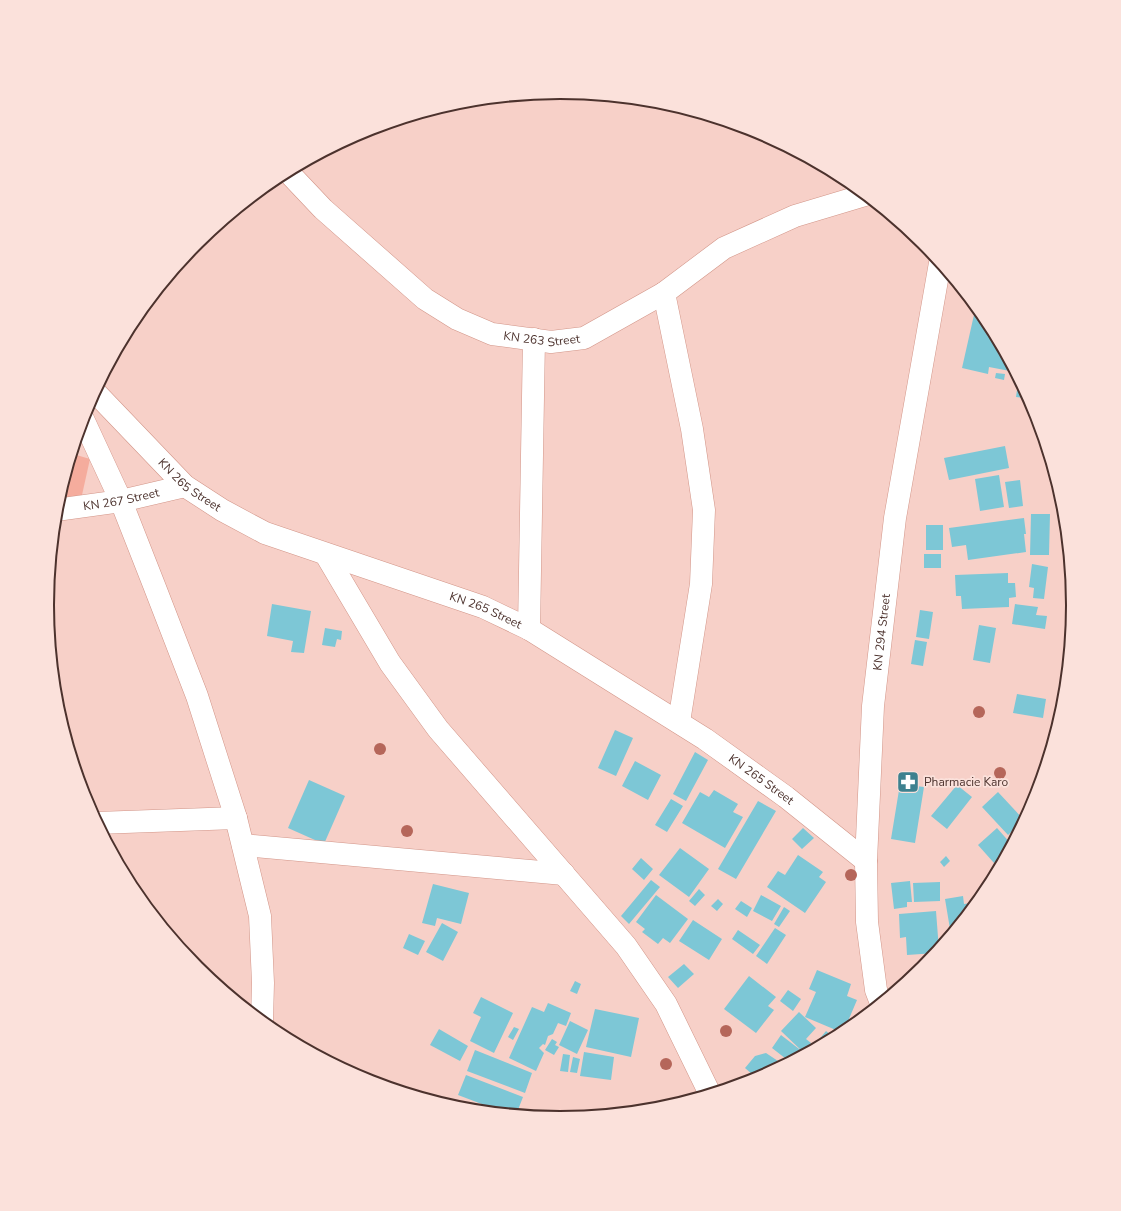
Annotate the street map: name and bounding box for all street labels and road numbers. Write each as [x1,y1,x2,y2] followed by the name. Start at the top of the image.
[503,328,582,350] street label: KN 263 Street
[155,455,225,516] street label: KN 265 Street
[82,484,161,514] street label: KN 267 Street
[448,588,525,633] street label: KN 265 Street
[869,592,894,671] street label: KN 294 Street
[725,750,798,809] street label: KN 265 Street

